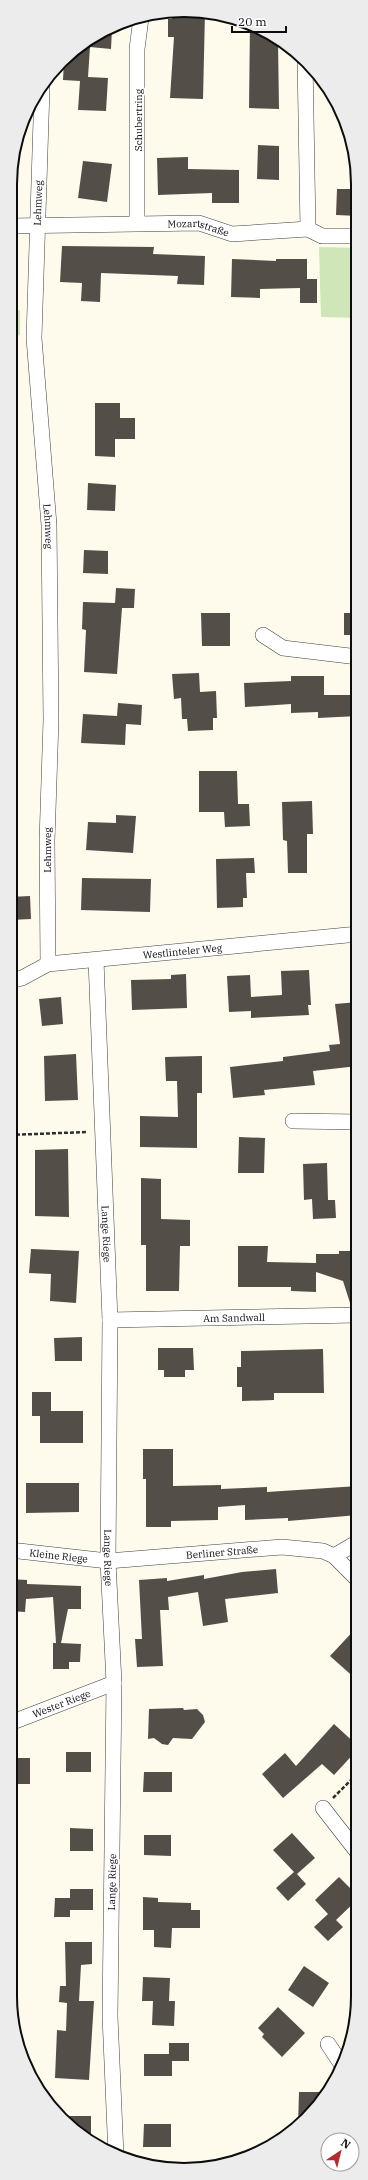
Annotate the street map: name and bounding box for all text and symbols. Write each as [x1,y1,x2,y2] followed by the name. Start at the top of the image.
[232,8,286,34] scale bar
[238,14,267,29] text: 20 m
[132,88,145,151] street label: Schubertring
[31,179,45,226] street label: Lehmweg
[167,216,231,239] street label: Mozartstraße
[41,503,56,550] street label: Lehmweg
[41,827,54,873] street label: Lehmweg
[142,941,223,961] street label: Westlinteler Weg
[99,1205,114,1262] street label: Lange Riege
[203,1310,265,1325] street label: Am Sandwall
[101,1529,116,1586] street label: Lange Riege
[185,1542,259,1561] street label: Berliner Straße
[29,1546,89,1565] street label: Kleine Riege
[30,1686,92,1720] street label: Wester Riege
[105,1853,119,1911] street label: Lange Riege
[320,2132,360,2172] north arrow
[338,2136,354,2152] text: N

